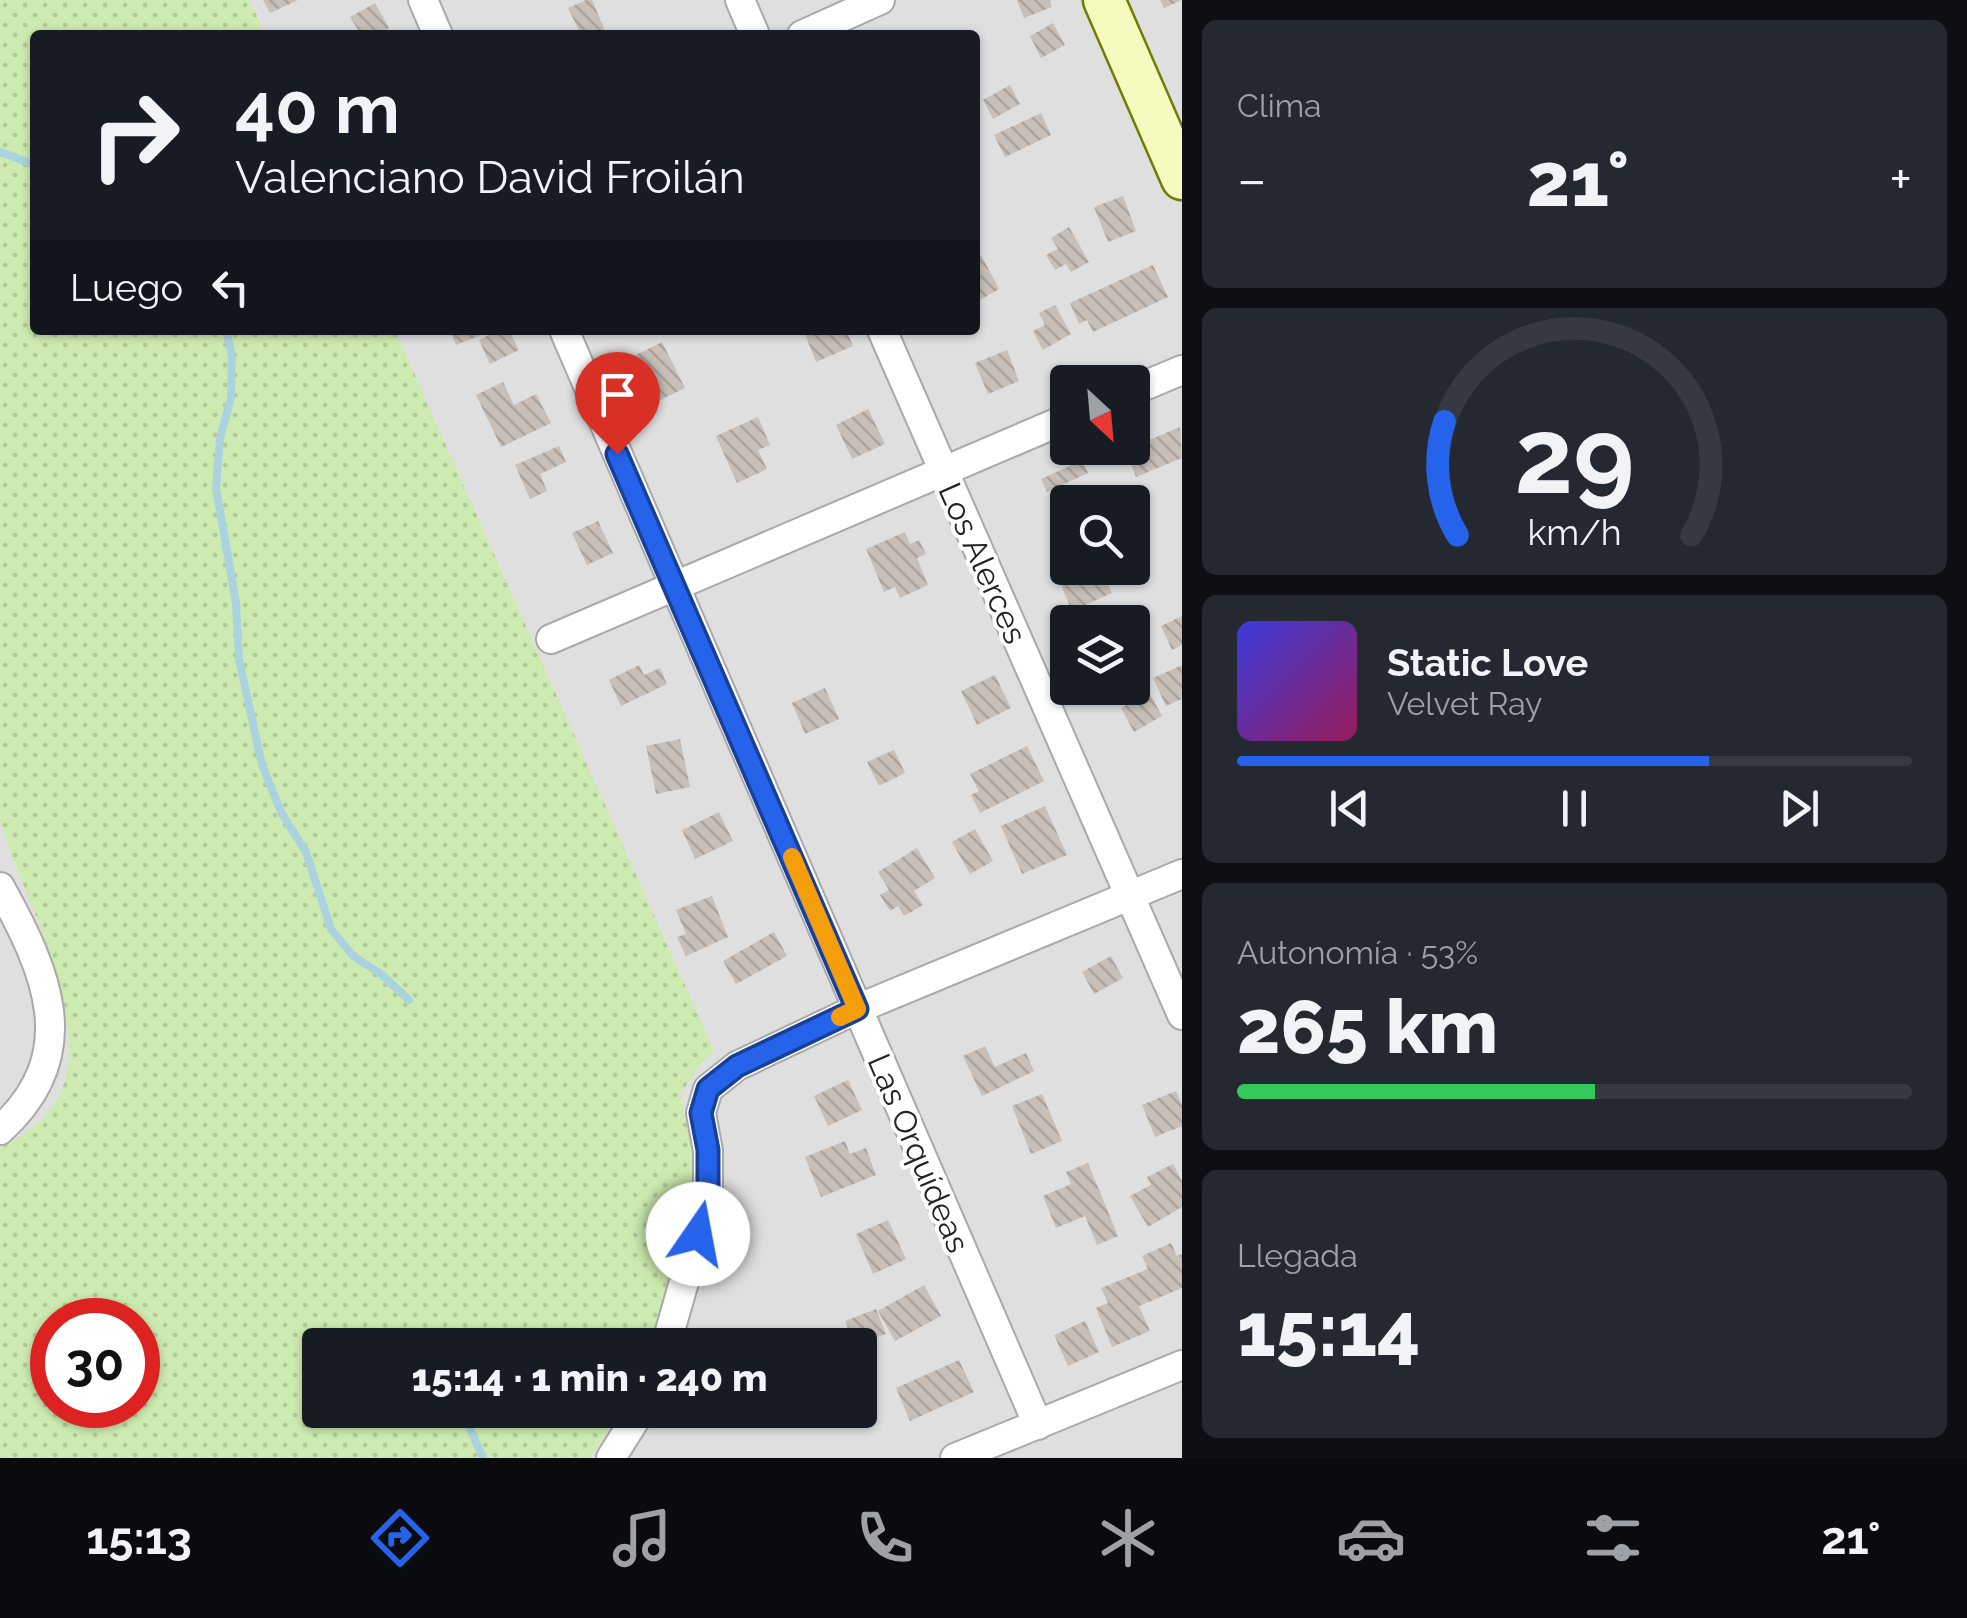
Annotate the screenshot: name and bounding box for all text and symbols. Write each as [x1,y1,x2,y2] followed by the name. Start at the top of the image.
[235,67,400,149] text: 40 m
[70,70,200,200] icon: right
[1237,87,1321,124] text: Clima
[1527,135,1629,224] text: 21°
[1237,147,1267,212] text: −
[1889,147,1912,212] text: +
[235,151,745,204] text: Valenciano David Froilán
[203,260,258,315] icon: left
[70,265,183,310] text: Luego
[575,352,660,455] pin
[1050,365,1150,465] north arrow
[1050,365,1150,705] map controls
[590,367,645,422] icon: arrive
[1515,395,1634,517] text: 29
[931,477,1035,649] street label: Los Alerces
[1050,485,1150,585] button: search
[1527,511,1622,553] text: km/h
[1050,605,1150,705] button: layers
[1387,640,1588,685] text: Static Love
[1387,685,1542,722] text: Velvet Ray
[1322,781,1377,836] icon: previous
[1547,781,1602,836] icon: pause
[1772,781,1827,836] icon: next
[1237,934,1478,971] text: Autonomía · 53%
[1237,982,1498,1071] text: 265 km
[861,1048,977,1258] street label: Las Orquídeas
[646,1182,750,1286] position arrow
[1237,1237,1358,1274] text: Llegada
[1237,1285,1420,1374] text: 15:14
[30,1298,160,1428] speed limit sign: 30
[412,1355,767,1400] text: 15:14 · 1 min · 240 m
[365,1503,435,1573] icon: directions
[607,1503,677,1573] icon: music
[850,1503,920,1573] icon: phone
[1093,1503,1163,1573] icon: climate
[1336,1503,1406,1573] icon: car
[1578,1503,1648,1573] icon: filters
[86,1512,192,1565] text: 15:13
[1821,1512,1881,1565] text: 21°

